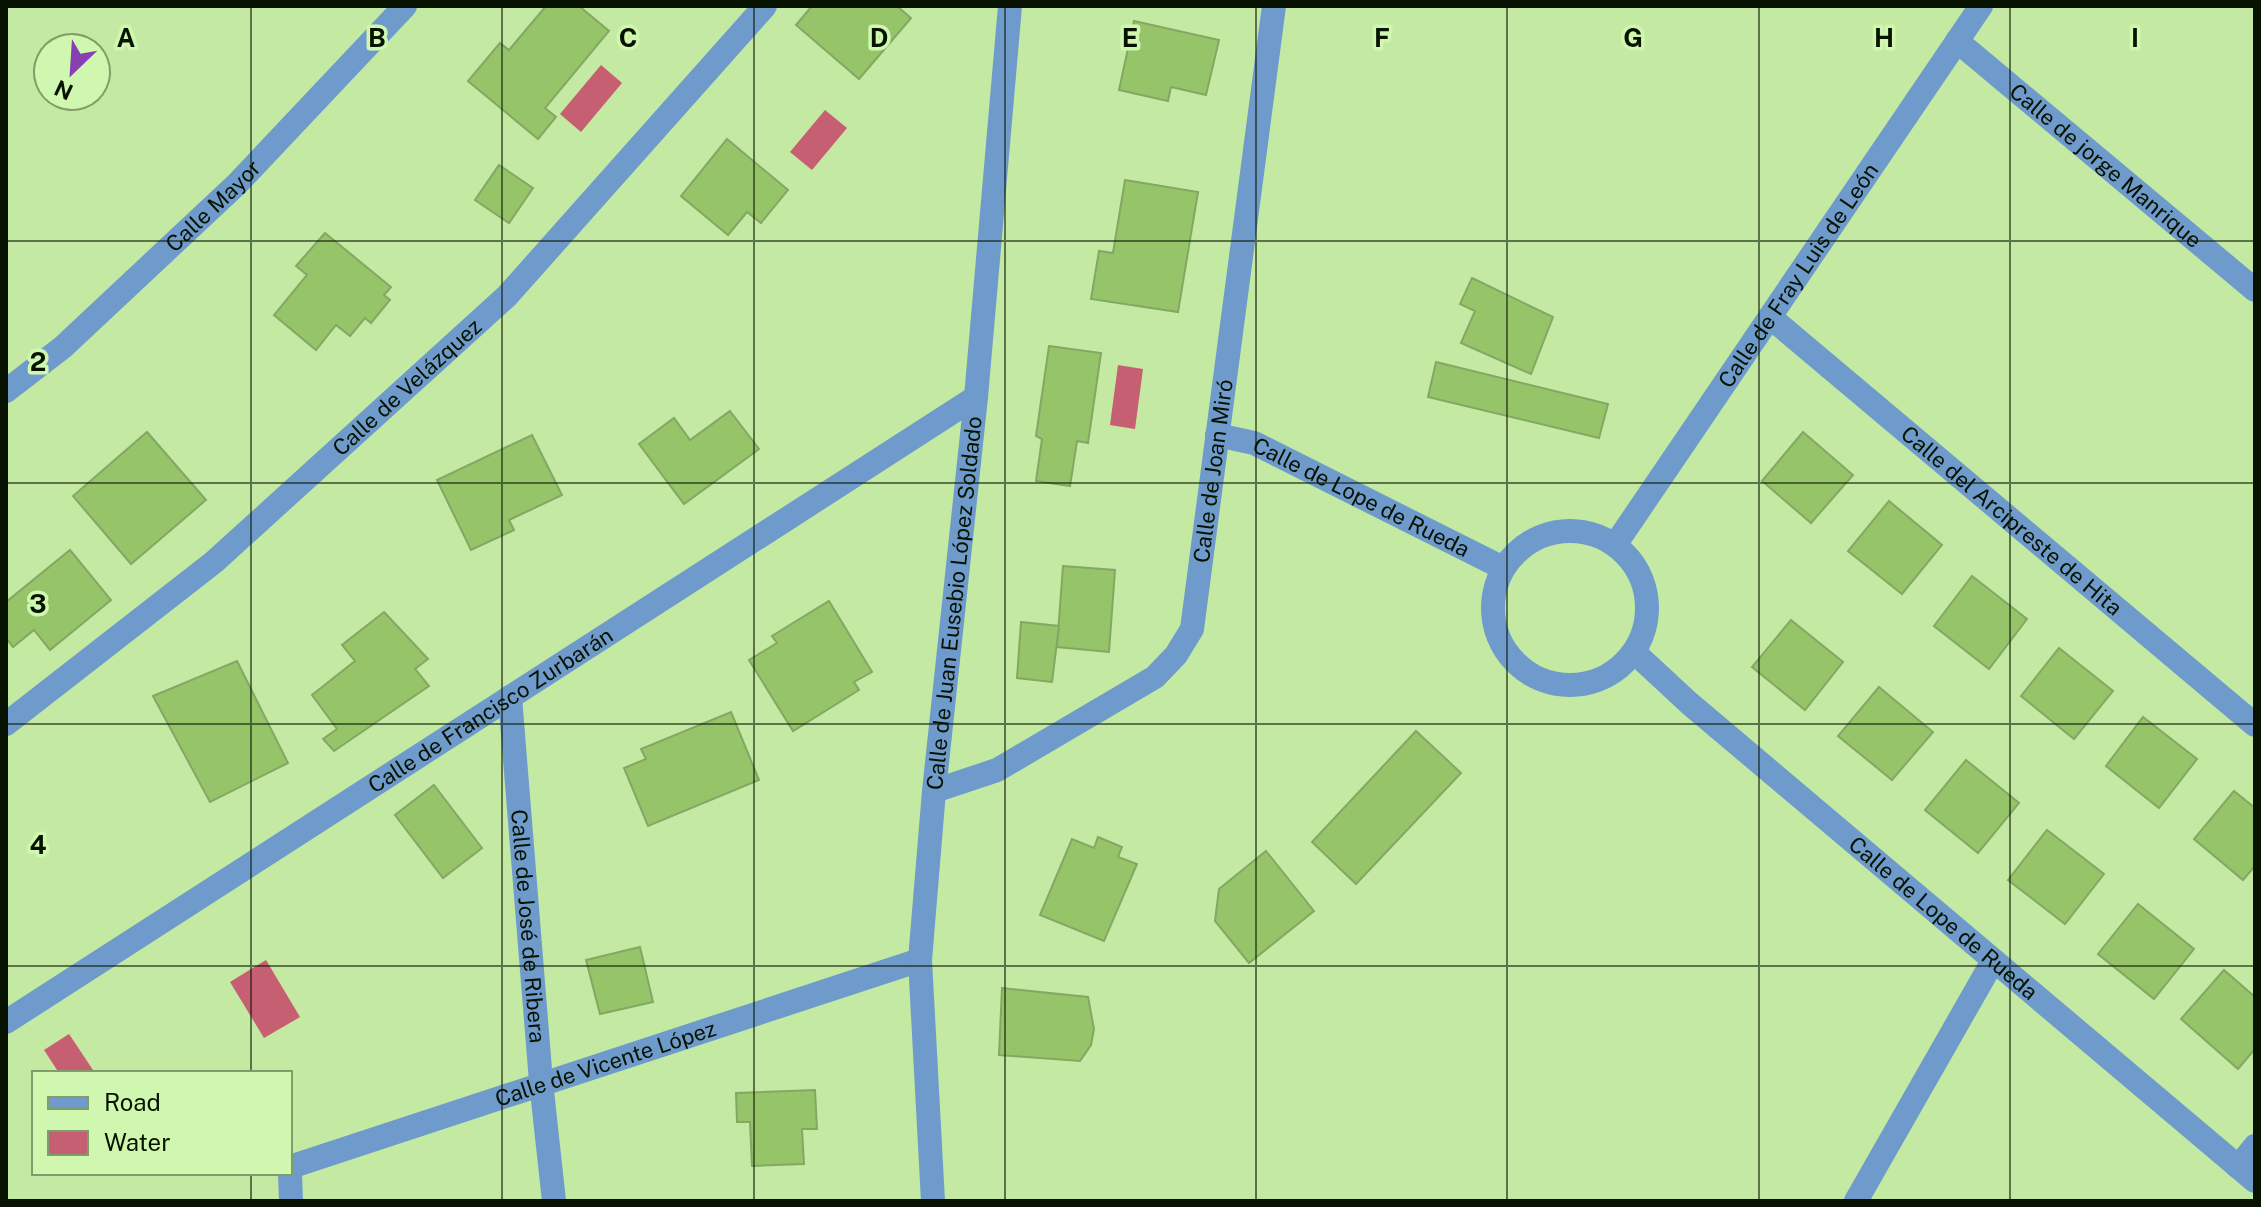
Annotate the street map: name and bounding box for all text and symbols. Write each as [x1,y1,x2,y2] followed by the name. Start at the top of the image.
[117,22,136,53] text: A
[368,22,386,53] text: B
[619,22,637,53] text: C
[870,22,888,53] text: D
[1122,22,1138,53] text: E
[1374,22,1390,53] text: F
[1623,22,1643,53] text: G
[1874,22,1894,53] text: H
[2131,22,2139,53] text: I
[32,32,112,112] north arrow
[50,75,77,106] text: N
[2005,78,2207,253] street label: Calle de jorge Manrique
[160,155,266,257] street label: Calle Mayor
[1713,158,1884,393] street label: Calle de Fray Luis de León
[327,313,486,461] street label: Calle de Velázquez
[30,346,46,377] text: 2
[1188,378,1238,564] street label: Calle de Joan Miró
[921,415,987,791] street label: Calle de Juan Eusebio López Soldado
[1896,420,2127,621] street label: Calle del Arcipreste de Hita
[1249,432,1474,562] street label: Calle de Lope de Rueda
[29,588,47,619] text: 3
[363,622,617,798] street label: Calle de Francisco Zurbarán
[506,808,551,1044] street label: Calle de José de Ribera
[29,829,47,860] text: 4
[1844,831,2043,1005] street label: Calle de Lope de Rueda
[492,1015,719,1112] street label: Calle de Vicente López
[32,1071,292,1175] legend
[104,1088,161,1116] text: Road
[104,1128,171,1156] text: Water

